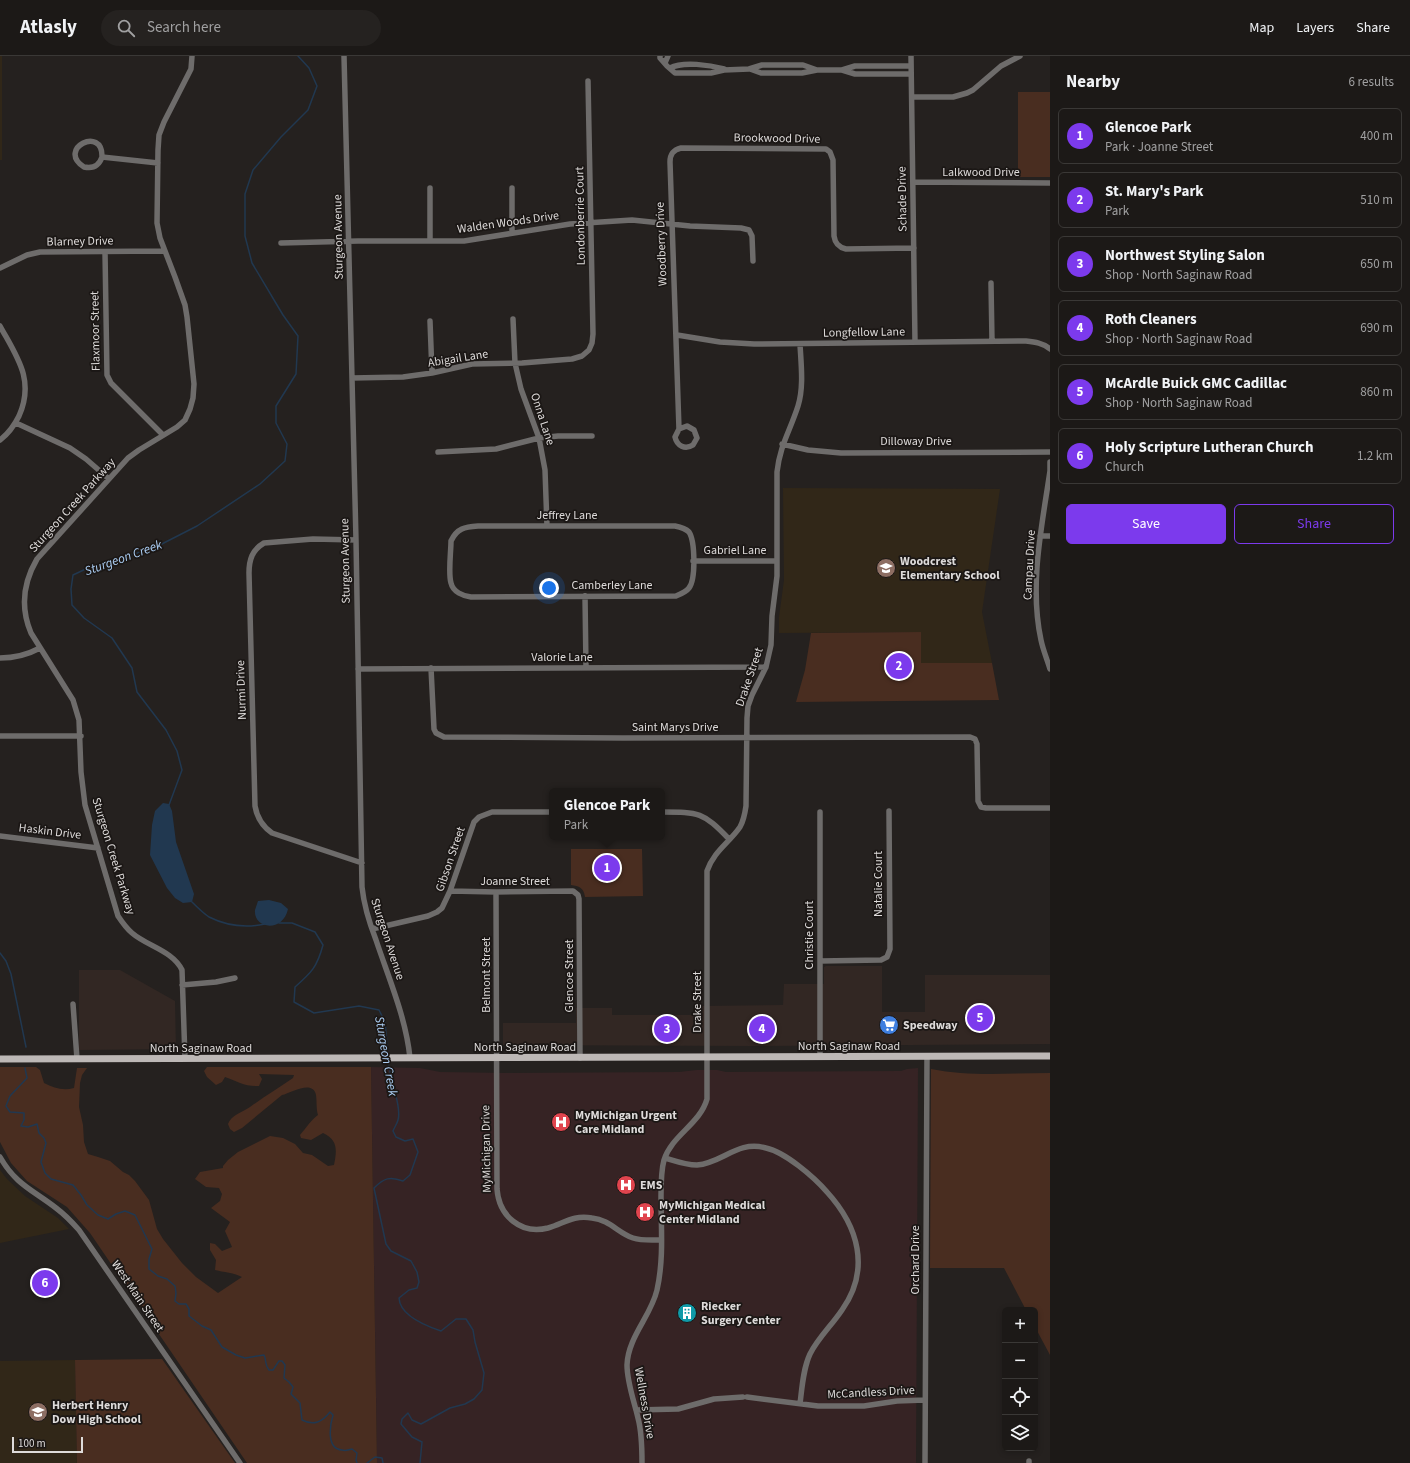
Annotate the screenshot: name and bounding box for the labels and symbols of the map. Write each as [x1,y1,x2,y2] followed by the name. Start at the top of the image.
[733,129,821,148] street label: Brookwood Drive
[942,164,1020,181] street label: Lalkwood Drive
[571,166,590,266] street label: Londonberrie Court
[893,166,912,232] street label: Schade Drive
[329,194,348,280] street label: Sturgeon Avenue
[652,202,671,286] street label: Woodberry Drive
[456,207,560,238] street label: Walden Woods Drive
[46,232,114,251] street label: Blarney Drive
[86,291,105,371] street label: Flaxmoor Street
[823,323,905,342] street label: Longfellow Lane
[427,345,489,372] street label: Abigail Lane
[526,391,559,447] street label: Onna Lane
[880,433,952,450] street label: Dilloway Drive
[25,454,120,556] street label: Sturgeon Creek Parkway
[536,507,598,524] street label: Jeffrey Lane
[336,518,355,604] street label: Sturgeon Avenue
[1019,529,1040,601] street label: Campau Drive
[82,535,165,580] water label: Sturgeon Creek
[703,542,767,559] street label: Gabriel Lane
[900,553,1000,584] place label: Woodcrest Elementary School
[875,557,897,579] school or university icon: Woodcrest Elementary School
[571,577,653,594] street label: Camberley Lane
[539,578,559,598] your location
[731,645,768,709] street label: Drake Street
[531,649,593,666] street label: Valorie Lane
[886,651,912,681] pin: 2
[232,660,251,720] street label: Nurmi Drive
[632,719,718,736] street label: Saint Marys Drive
[88,795,140,917] street label: Sturgeon Creek Parkway
[18,819,82,844] street label: Haskin Drive
[431,824,470,894] street label: Gibson Street
[870,851,887,917] street label: Natalie Court
[594,853,620,883] pin: 1
[480,873,550,890] street label: Joanne Street
[366,896,409,982] street label: Sturgeon Avenue
[801,901,818,969] street label: Christie Court
[478,937,495,1013] street label: Belmont Street
[561,939,578,1013] street label: Glencoe Street
[689,971,706,1033] street label: Drake Street
[967,1003,993,1033] pin: 5
[654,1014,680,1044] pin: 3
[749,1014,775,1044] pin: 4
[878,1014,900,1036] supermarket icon: Speedway
[370,1015,402,1098] water label: Sturgeon Creek
[903,1017,958,1034] place label: Speedway
[798,1038,900,1055] street label: North Saginaw Road
[474,1039,576,1056] street label: North Saginaw Road
[150,1040,252,1057] street label: North Saginaw Road
[477,1105,496,1193] street label: MyMichigan Drive
[575,1107,677,1138] place label: MyMichigan Urgent Care Midland
[550,1111,572,1133] hospital icon: MyMichigan Urgent Care Midland
[615,1174,637,1196] hospital icon: EMS
[640,1177,663,1194] place label: EMS
[659,1197,766,1228] place label: MyMichigan Medical Center Midland
[634,1201,656,1223] hospital icon: MyMichigan Medical Center Midland
[907,1225,924,1295] street label: Orchard Drive
[107,1257,168,1336] street label: West Main Street
[32,1268,58,1298] pin: 6
[701,1298,781,1329] place label: Riecker Surgery Center
[676,1302,698,1324] building icon: Riecker Surgery Center
[630,1366,659,1440] street label: Wellness Drive
[827,1382,915,1403] street label: McCandless Drive
[52,1397,141,1428] place label: Herbert Henry Dow High School
[27,1401,49,1423] school or university icon: Herbert Henry Dow High School
[12,1435,83,1454] scale bar

